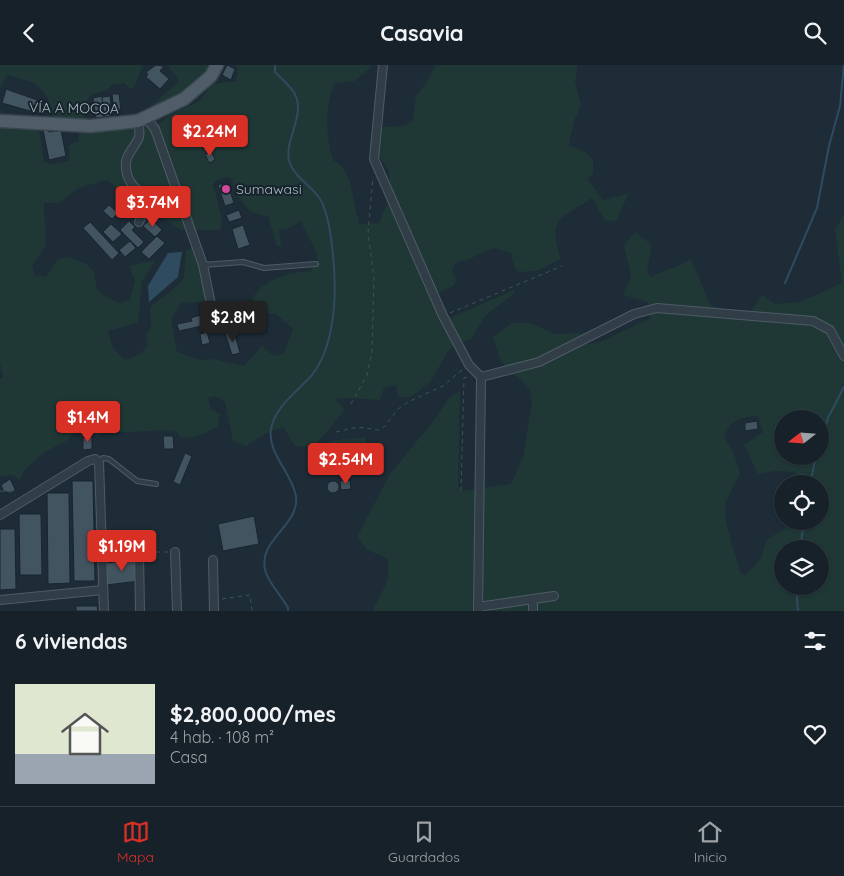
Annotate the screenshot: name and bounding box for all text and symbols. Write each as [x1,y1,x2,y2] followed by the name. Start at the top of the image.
[15,19,43,47] icon: back
[380,19,464,47] text: Casavia
[801,19,829,47] icon: search
[29,98,119,118] street label: VÍA A MOCOA
[169,114,251,157] pin: $2.24M
[183,121,237,141] text: $2.24M
[236,180,302,198] place label: Sumawasi
[220,183,232,195] marker: Sumawasi
[112,185,194,228] pin: $3.74M
[127,192,179,212] text: $3.74M
[198,301,268,343] pin: $2.8M
[211,307,255,327] text: $2.8M
[53,401,123,443] pin: $1.4M
[67,407,109,427] text: $1.4M
[774,410,829,465] north arrow
[774,410,829,595] map controls
[305,443,387,485] pin: $2.54M
[319,449,373,469] text: $2.54M
[774,475,829,530] button: locate
[81,529,163,572] pin: $1.19M
[98,536,146,556] text: $1.19M
[774,540,829,595] button: layers
[801,627,829,655] icon: filters
[15,628,127,654] text: 6 viviendas
[170,701,336,727] text: $2,800,000/mes
[55,704,115,764] icon: home
[801,720,829,748] icon: heart
[170,727,274,747] text: 4 hab. · 108 m²
[170,747,207,767] text: Casa
[117,818,154,866] tab: Mapa
[388,818,460,866] tab: Guardados
[694,818,727,866] tab: Inicio

